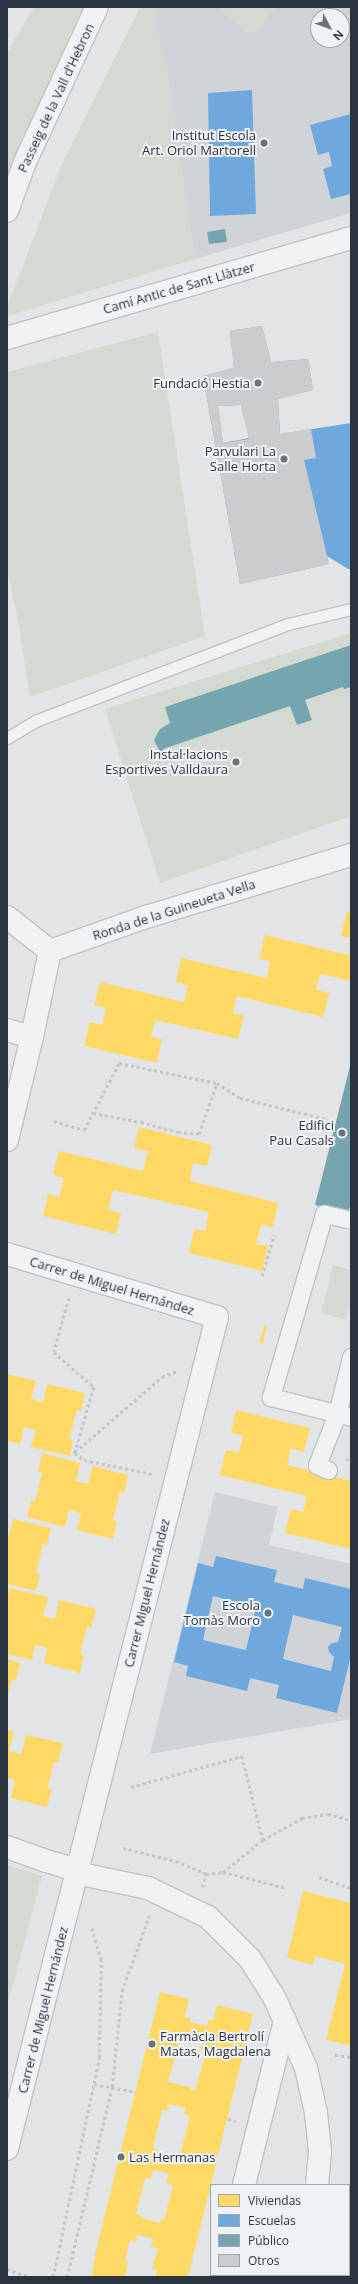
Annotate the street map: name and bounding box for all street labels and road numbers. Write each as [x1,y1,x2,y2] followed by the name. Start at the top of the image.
[15,21,97,175] street label: Passeig de la Vall d'Hebron
[101,259,257,317] street label: Camí Antic de Sant Llàtzer
[91,876,257,944] street label: Ronda de la Guineueta Vella
[28,1253,196,1319] street label: Carrer de Miguel Hernández
[121,1517,173,1669] street label: Carrer Miguel Hernández
[15,1925,71,2095] street label: Carrer de Miguel Hernández

